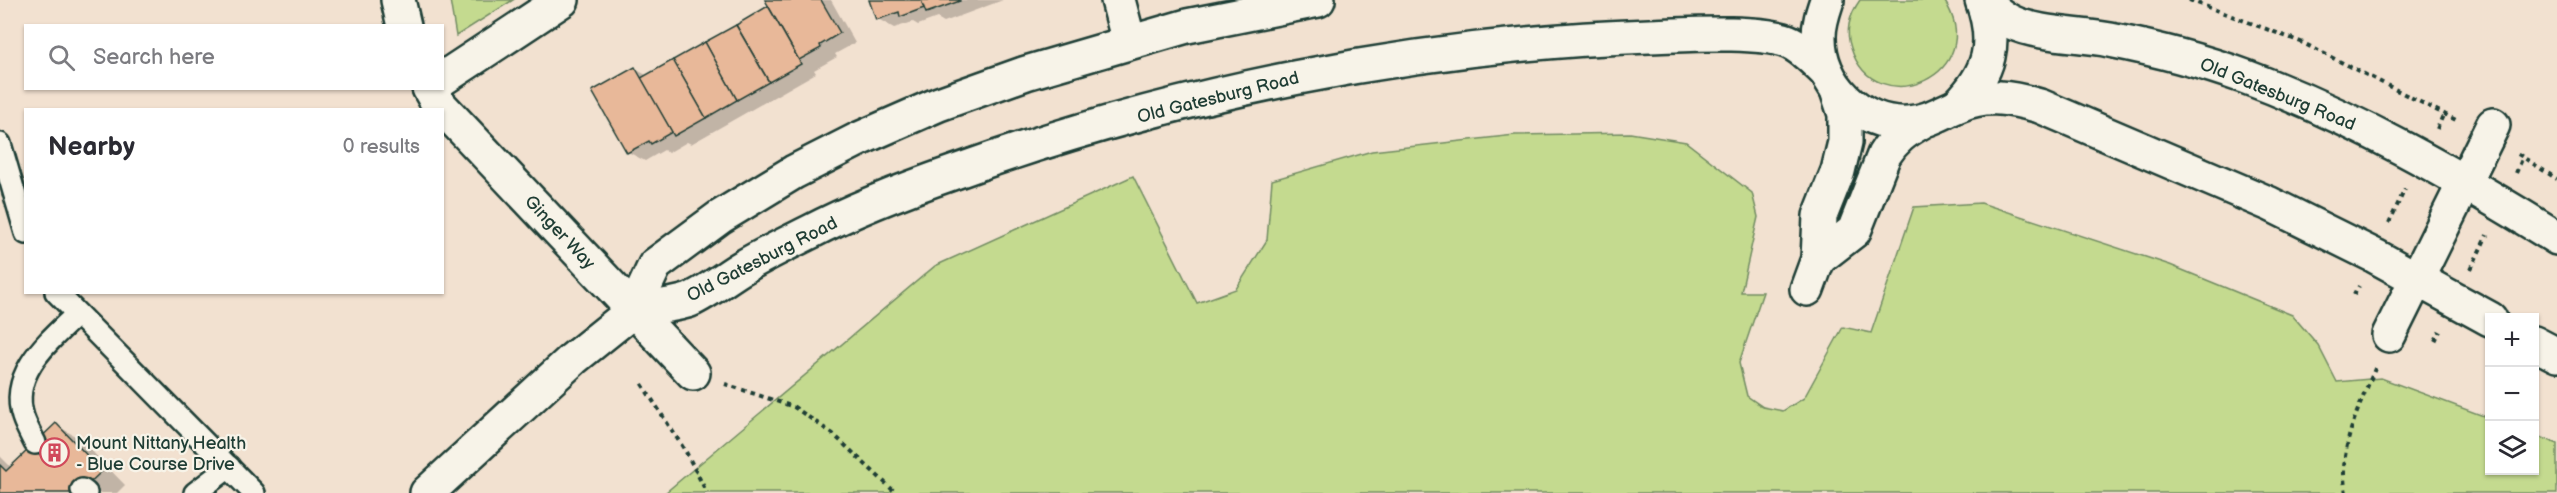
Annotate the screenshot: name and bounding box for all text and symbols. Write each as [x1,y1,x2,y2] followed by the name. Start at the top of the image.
[24,24,444,90] search box
[45,41,78,74] icon: search
[93,44,215,71] text: Search here
[2197,54,2359,135] street label: Old Gatesburg Road
[1135,67,1301,128] street label: Old Gatesburg Road
[48,132,135,163] text: Nearby
[343,135,420,159] text: 0 results
[520,191,600,274] street label: Ginger Way
[684,212,841,306] street label: Old Gatesburg Road
[2485,313,2539,475] map controls
[2485,313,2539,367] button: +
[2485,367,2539,421] button: −
[2485,421,2539,475] button: layers
[76,433,246,475] place label: Mount Nittany Health - Blue Course Drive
[39,437,71,469] building icon: Mount Nittany Health - Blue Course Drive

